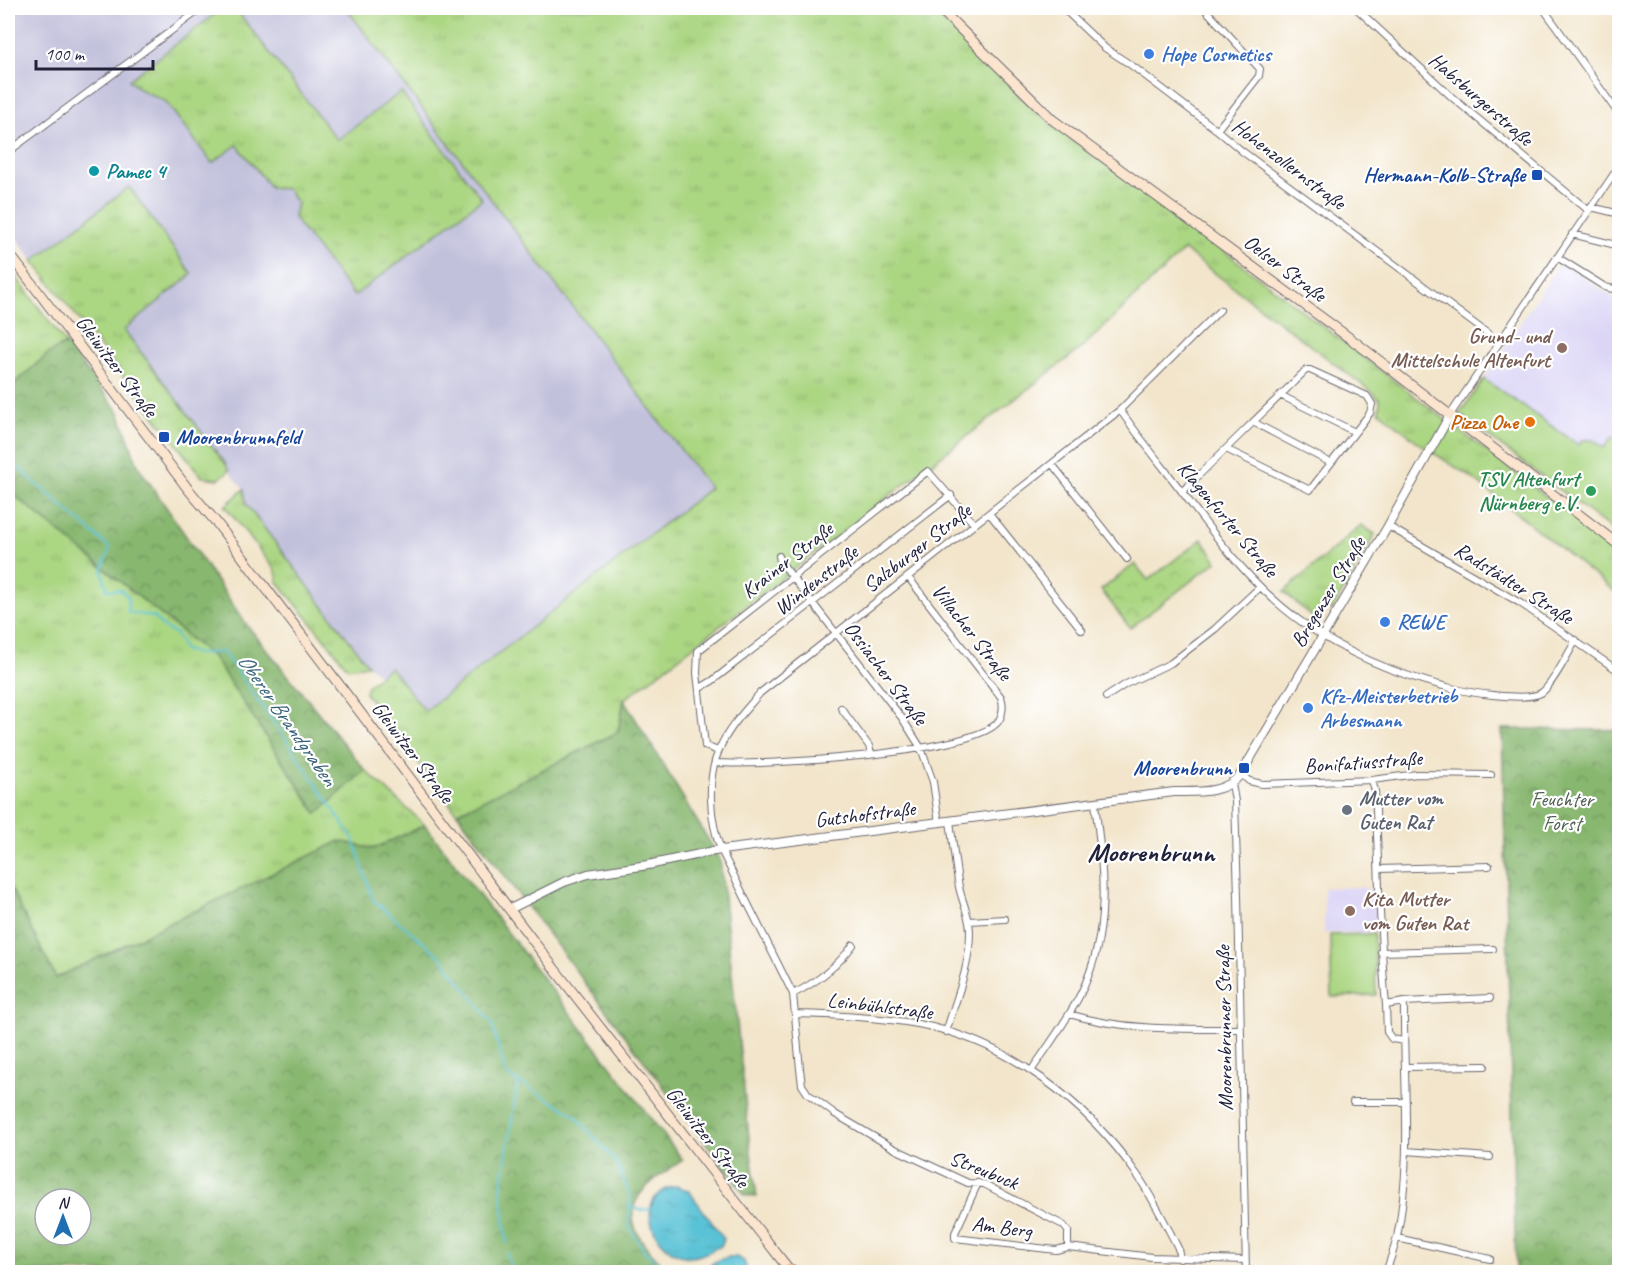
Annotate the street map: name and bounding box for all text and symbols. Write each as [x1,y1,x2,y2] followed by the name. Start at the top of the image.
[36,33,153,71] scale bar
[1161,41,1274,67] place label: Hope Cosmetics
[45,43,86,65] text: 100 m
[1142,47,1156,61] marker: Hope Cosmetics
[1424,47,1540,153] street label: Habsburgerstraße
[1227,113,1353,216] street label: Hohenzollernstraße
[106,158,168,184] place label: Pamec 4
[1364,162,1527,188] place label: Hermann-Kolb-Straße
[87,164,101,178] marker: Pamec 4
[1530,168,1544,182] marker: Hermann-Kolb-Straße
[1239,229,1333,309] street label: Oelser Straße
[70,310,165,424] street label: Gleiwitzer Straße
[1391,323,1554,373] place label: Grund- und Mittelschule Altenfurt
[1555,341,1569,355] marker: Grund- und Mittelschule Altenfurt
[1450,409,1520,435] place label: Pizza One
[1523,415,1537,429] marker: Pizza One
[176,424,304,450] place label: Moorenbrunnfeld
[157,430,171,444] marker: Moorenbrunnfeld
[1172,456,1285,584] street label: Klagenfurter Straße
[1478,466,1582,516] place label: TSV Altenfurt Nürnberg e.V.
[1584,484,1598,498] marker: TSV Altenfurt Nürnberg e.V.
[858,496,978,598] street label: Salzburger Straße
[736,515,840,604] street label: Krainer Straße
[1285,530,1372,652] street label: Bregenzer Straße
[1450,536,1580,631] street label: Radstädter Straße
[769,538,865,621] street label: Windenstraße
[926,578,1019,687] street label: Villacher Straße
[1397,609,1448,635] place label: REWE
[1378,615,1392,629] marker: REWE
[839,616,935,732] street label: Ossiacher Straße
[231,648,344,793] water label: Oberer Brandgraben
[1320,683,1459,733] place label: Kfz-Meisterbetrieb Arbesmann
[366,696,461,810] street label: Gleiwitzer Straße
[1301,701,1315,715] marker: Kfz-Meisterbetrieb Arbesmann
[1303,745,1425,779] street label: Bonifatiusstraße
[1133,755,1233,781] place label: Moorenbrunn
[1237,761,1251,775] marker: Moorenbrunn
[1359,785,1444,835] place label: Mutter vom Guten Rat
[1531,786,1596,836] park label: Feuchter Forst
[813,795,919,833] street label: Gutshofstraße
[1340,803,1354,817] marker: Mutter vom Guten Rat
[1088,835,1216,869] district label: Moorenbrunn
[1362,886,1471,936] place label: Kita Mutter vom Guten Rat
[1343,904,1357,918] marker: Kita Mutter vom Guten Rat
[1210,943,1238,1111] street label: Moorenbrunner Straße
[826,987,936,1026] street label: Leinbühlstraße
[661,1081,757,1194] street label: Gleiwitzer Straße
[946,1145,1023,1196] street label: Streubuck
[33,1187,93,1247] north arrow
[58,1193,71,1213] text: N
[971,1210,1035,1244] street label: Am Berg

